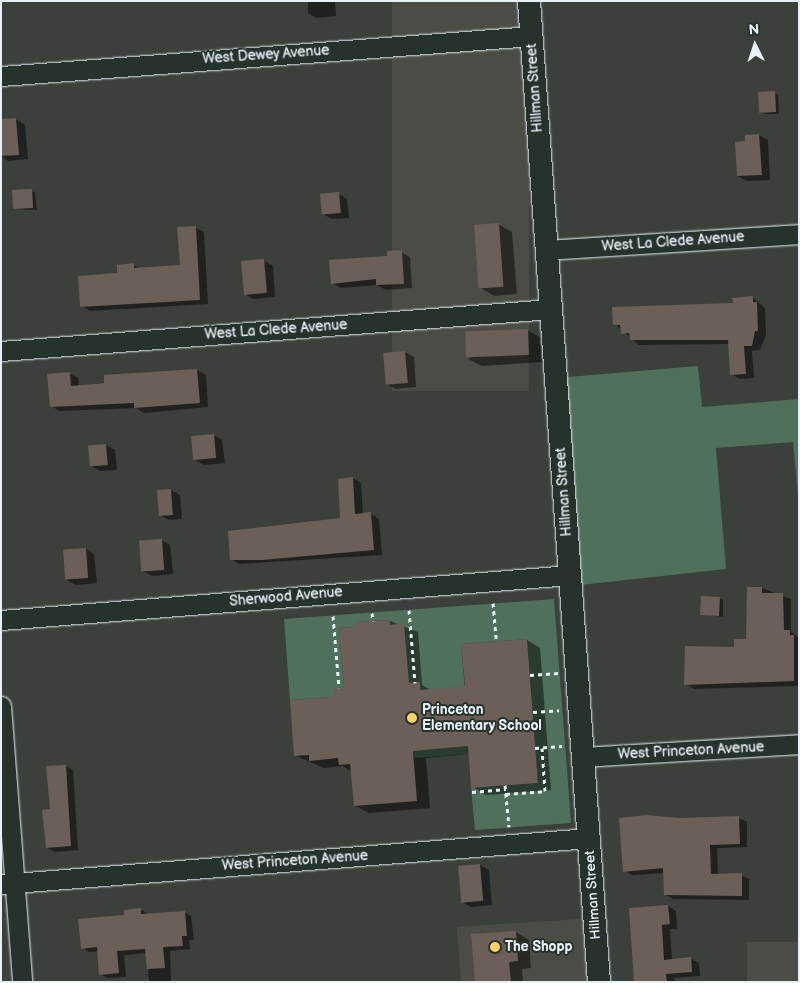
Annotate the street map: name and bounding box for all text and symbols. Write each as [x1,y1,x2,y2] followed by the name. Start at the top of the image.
[730,20,780,70] north arrow
[748,21,760,38] text: N
[201,42,331,68] street label: West Dewey Avenue
[524,43,546,133] street label: Hillman Street
[601,229,745,255] street label: West La Clede Avenue
[204,317,348,343] street label: West La Clede Avenue
[553,447,575,537] street label: Hillman Street
[229,584,343,610] street label: Sherwood Avenue
[422,702,542,734] place label: Princeton Elementary School
[406,712,418,724] marker: Princeton Elementary School
[617,739,765,763] street label: West Princeton Avenue
[221,848,369,874] street label: West Princeton Avenue
[582,850,604,940] street label: Hillman Street
[505,939,573,955] place label: The Shopp
[489,941,501,953] marker: The Shopp

